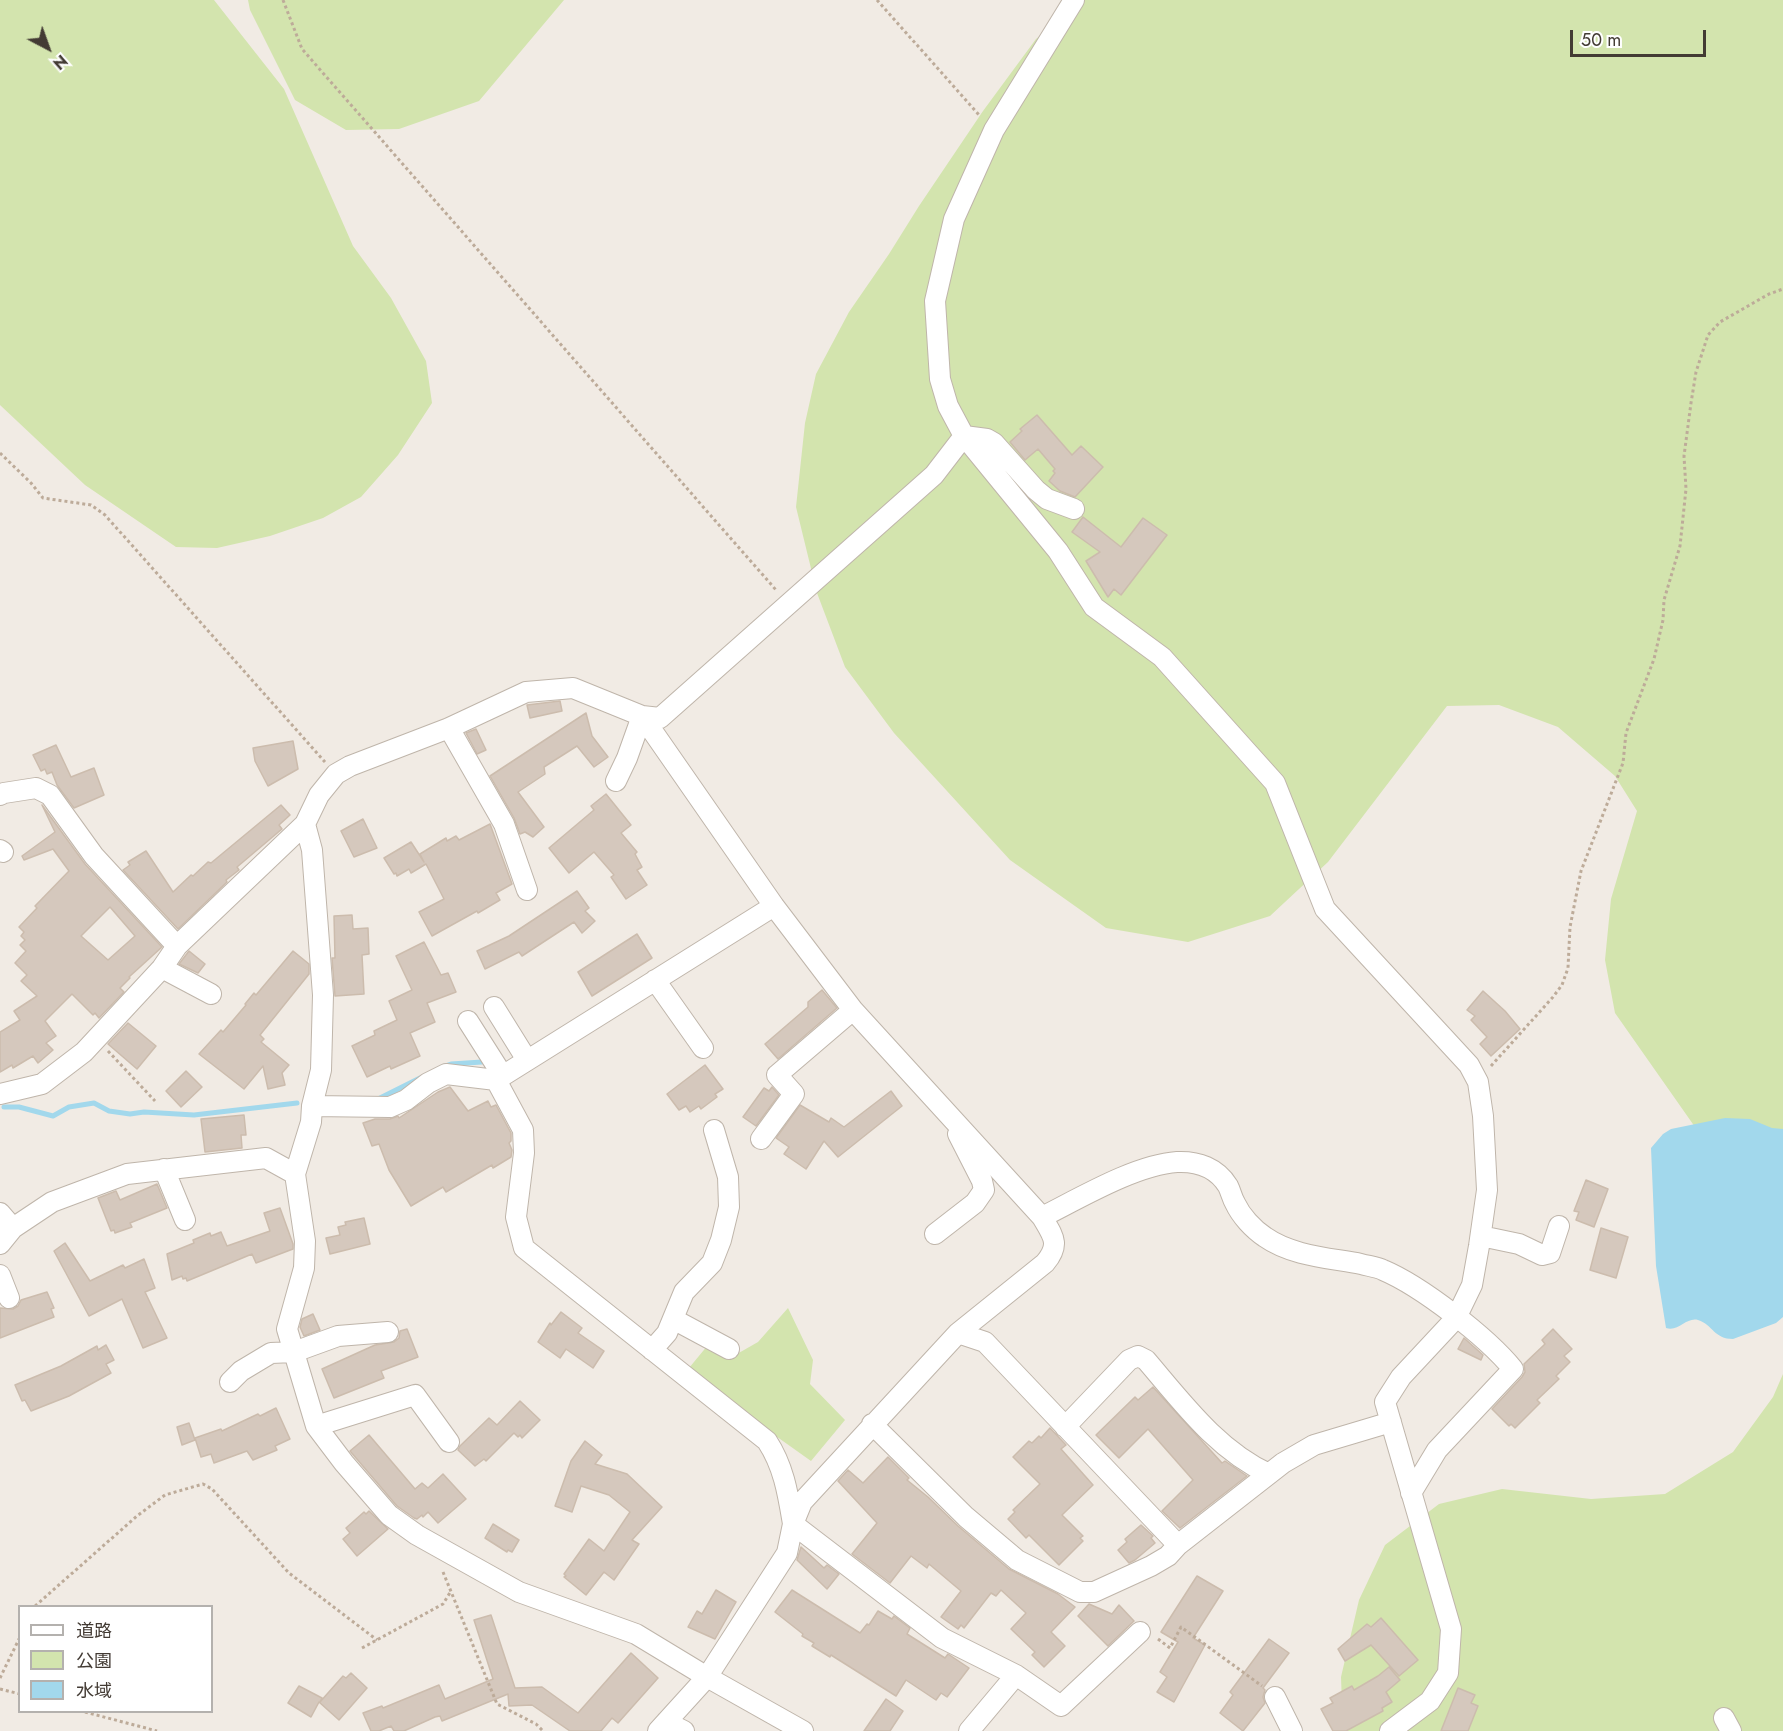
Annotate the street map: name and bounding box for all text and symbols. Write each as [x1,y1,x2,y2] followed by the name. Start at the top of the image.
[18,18,78,78] north arrow
[1573,18,1710,56] scale bar
[1581,27,1621,53] text: 50 m
[48,49,72,75] text: N
[18,1605,213,1713] legend
[76,1618,112,1644] text: 道路
[76,1648,112,1674] text: 公園
[76,1678,112,1704] text: 水域

